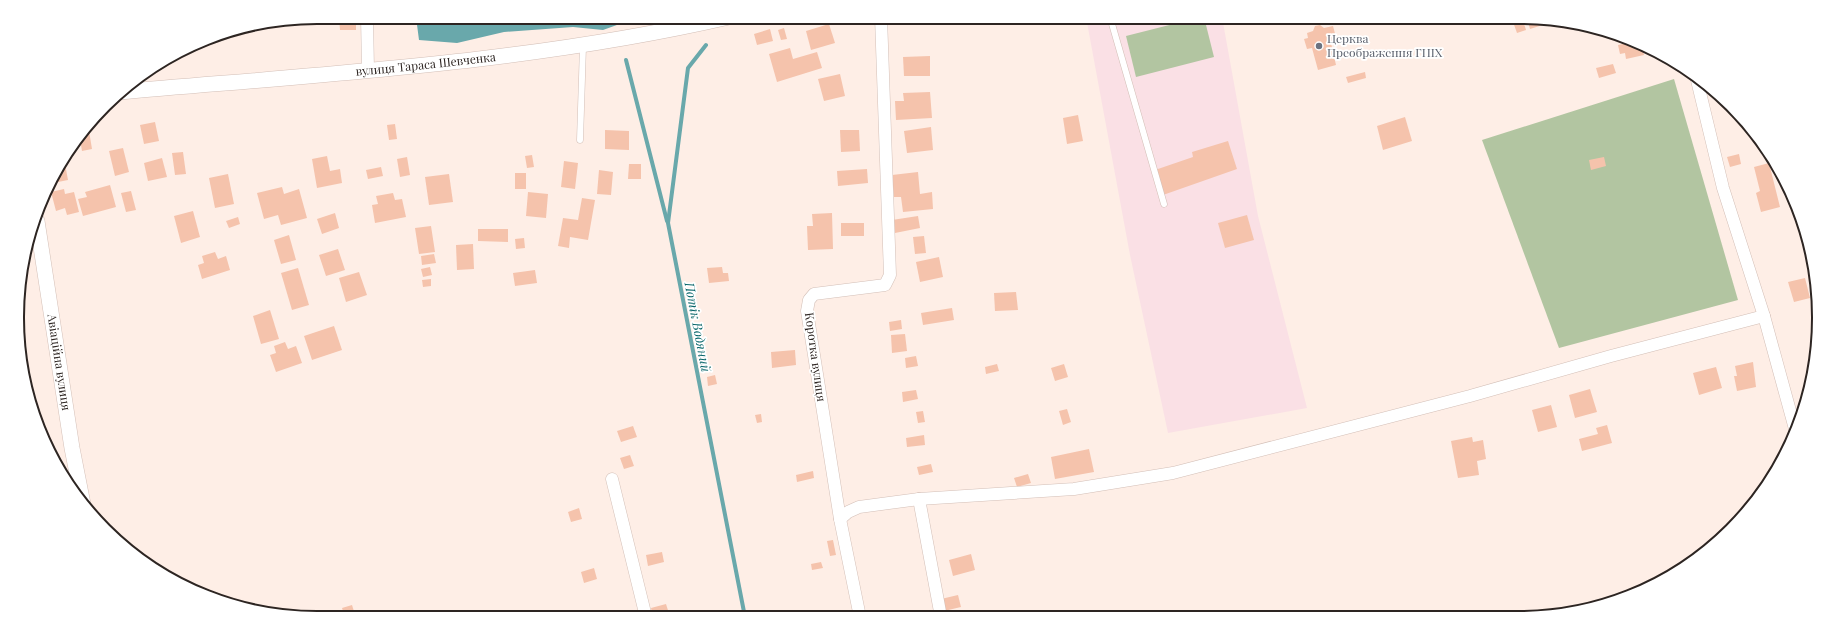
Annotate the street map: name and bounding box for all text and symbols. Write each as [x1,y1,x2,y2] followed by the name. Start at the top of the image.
[1327,30,1443,60] place label: Церква Преображення ГНІХ
[1314,41,1324,51] marker: Церква Преображення ГНІХ
[355,48,497,79] street label: вулиця Тараса Шевченка
[681,280,716,374] water label: Потік Водяний
[802,311,830,403] street label: Коротка вулиця
[44,312,75,412] street label: Авіаційна вулиця

